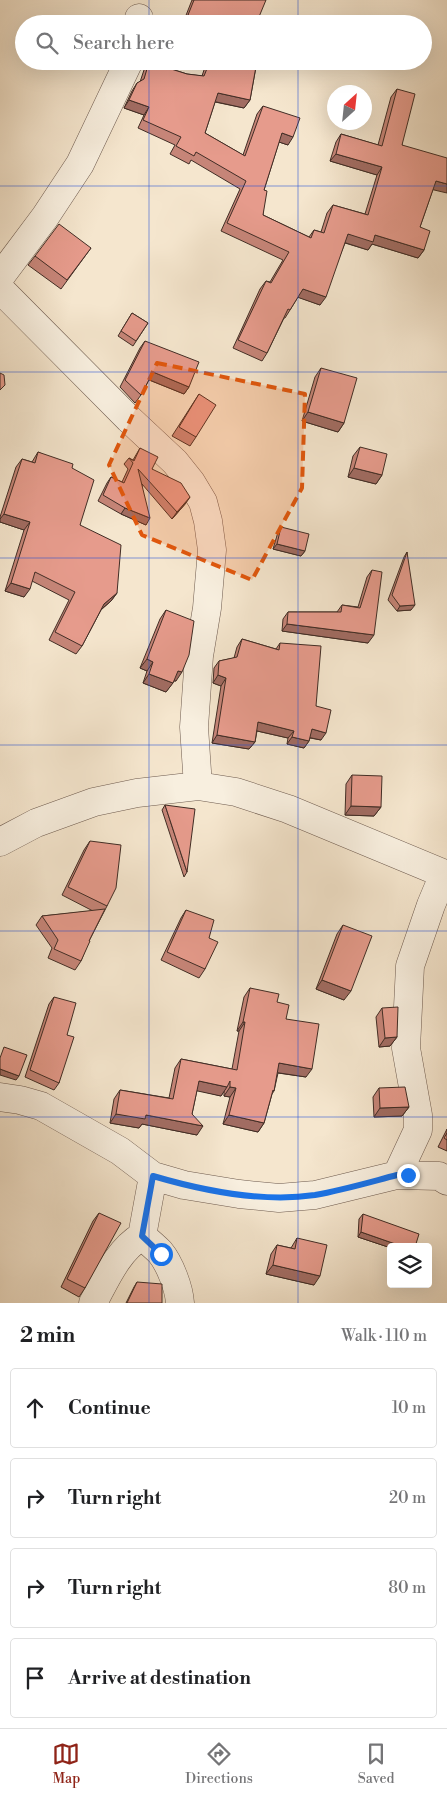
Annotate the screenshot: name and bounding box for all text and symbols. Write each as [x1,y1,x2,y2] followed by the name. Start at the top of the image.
[15,15,432,70] search box
[33,29,61,57] icon: search
[73,31,174,55] text: Search here
[327,85,372,130] north arrow
[397,1164,420,1187] route end
[150,1243,173,1266] route start
[387,1243,432,1288] map controls
[387,1243,432,1288] button: layers
[20,1323,75,1349] text: 2 min
[341,1326,427,1346] text: Walk · 110 m
[21,1394,49,1422] icon: ahead
[68,1396,151,1420] text: Continue
[392,1398,426,1418] text: 10 m
[21,1484,49,1512] icon: right
[68,1486,161,1510] text: Turn right
[389,1488,426,1508] text: 20 m
[21,1574,49,1602] icon: right
[68,1576,161,1600] text: Turn right
[388,1578,426,1598] text: 80 m
[21,1664,49,1692] icon: arrive
[68,1666,251,1690] text: Arrive at destination
[52,1740,80,1788] tab: Map
[185,1740,253,1788] tab: Directions
[358,1740,395,1788] tab: Saved

